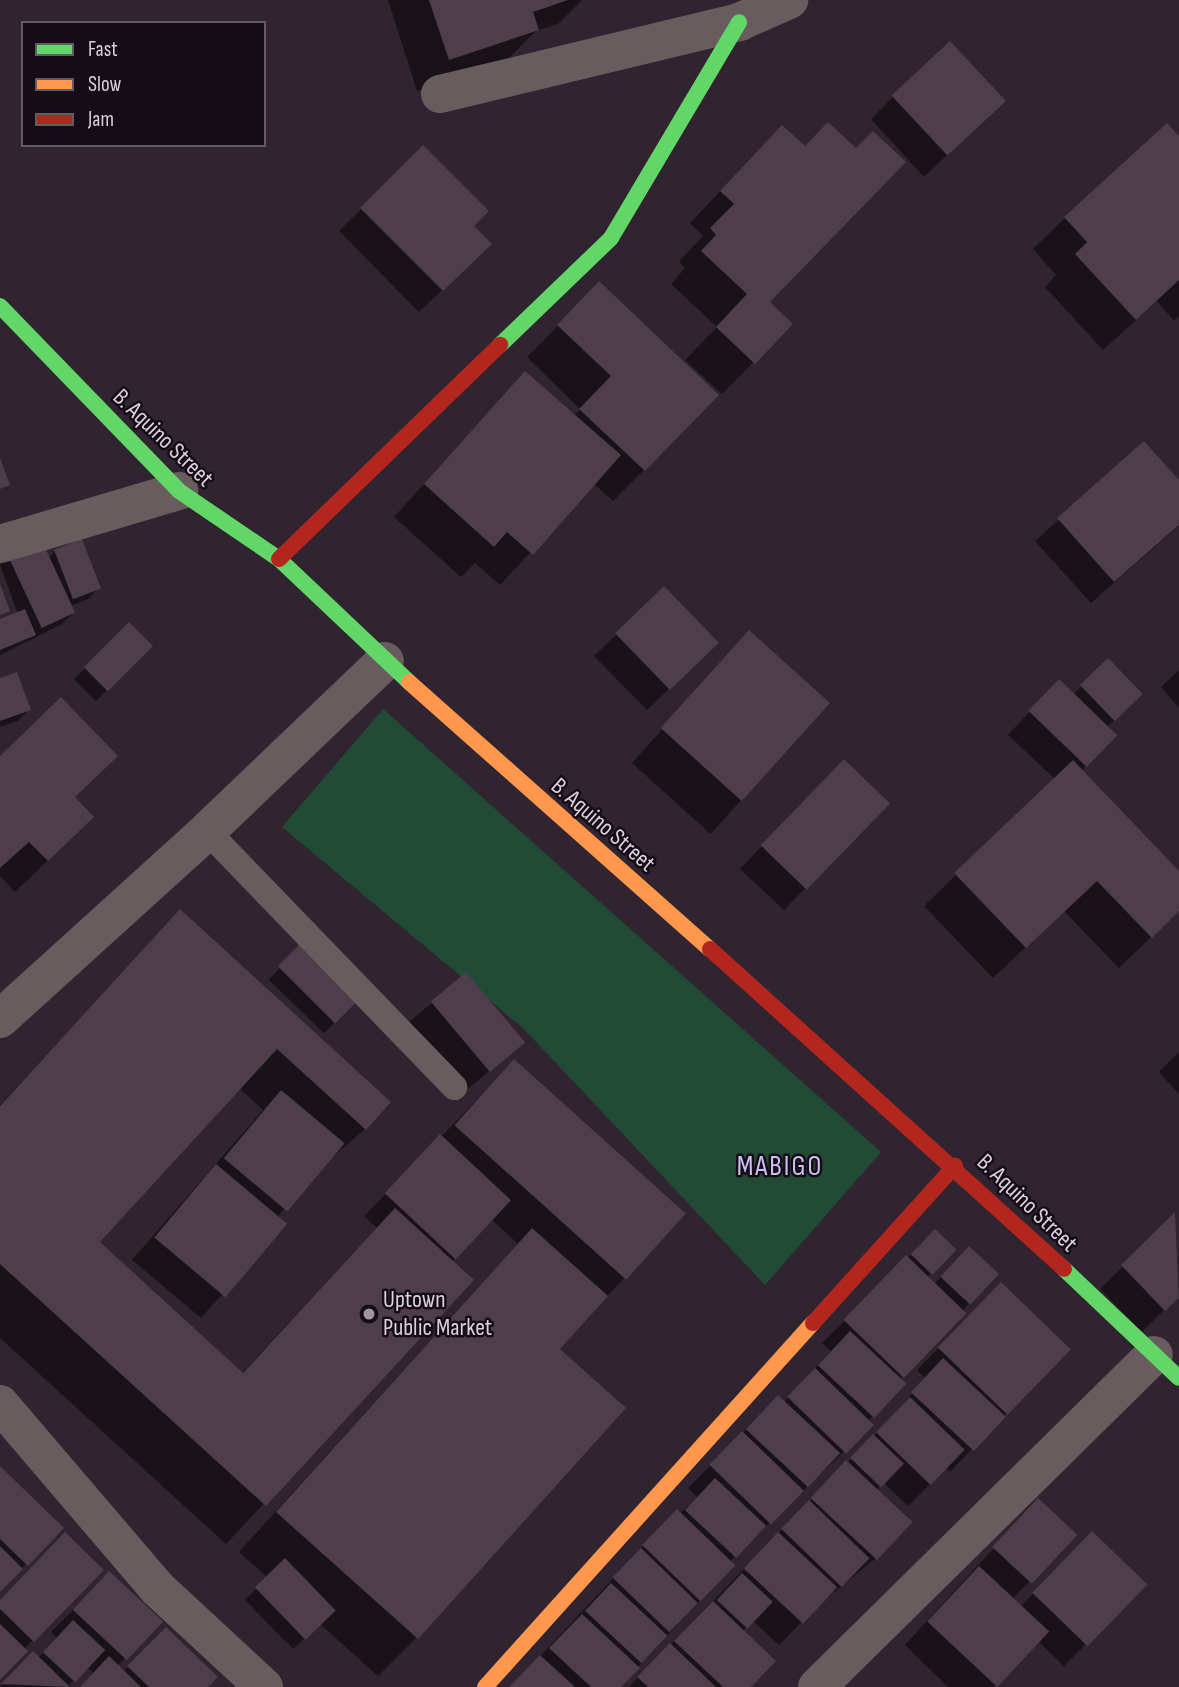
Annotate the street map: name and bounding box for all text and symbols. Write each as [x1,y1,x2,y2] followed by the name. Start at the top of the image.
[21,21,266,147] legend
[88,37,118,62] text: Fast
[88,72,121,97] text: Slow
[88,107,114,132] text: Jam
[107,383,219,493] street label: B. Aquino Street
[545,772,661,878] street label: B. Aquino Street
[971,1148,1083,1258] street label: B. Aquino Street
[737,1150,823,1184] district label: MABIGO
[383,1286,492,1342] place label: Uptown Public Market
[361,1306,377,1322] marker: Uptown Public Market

